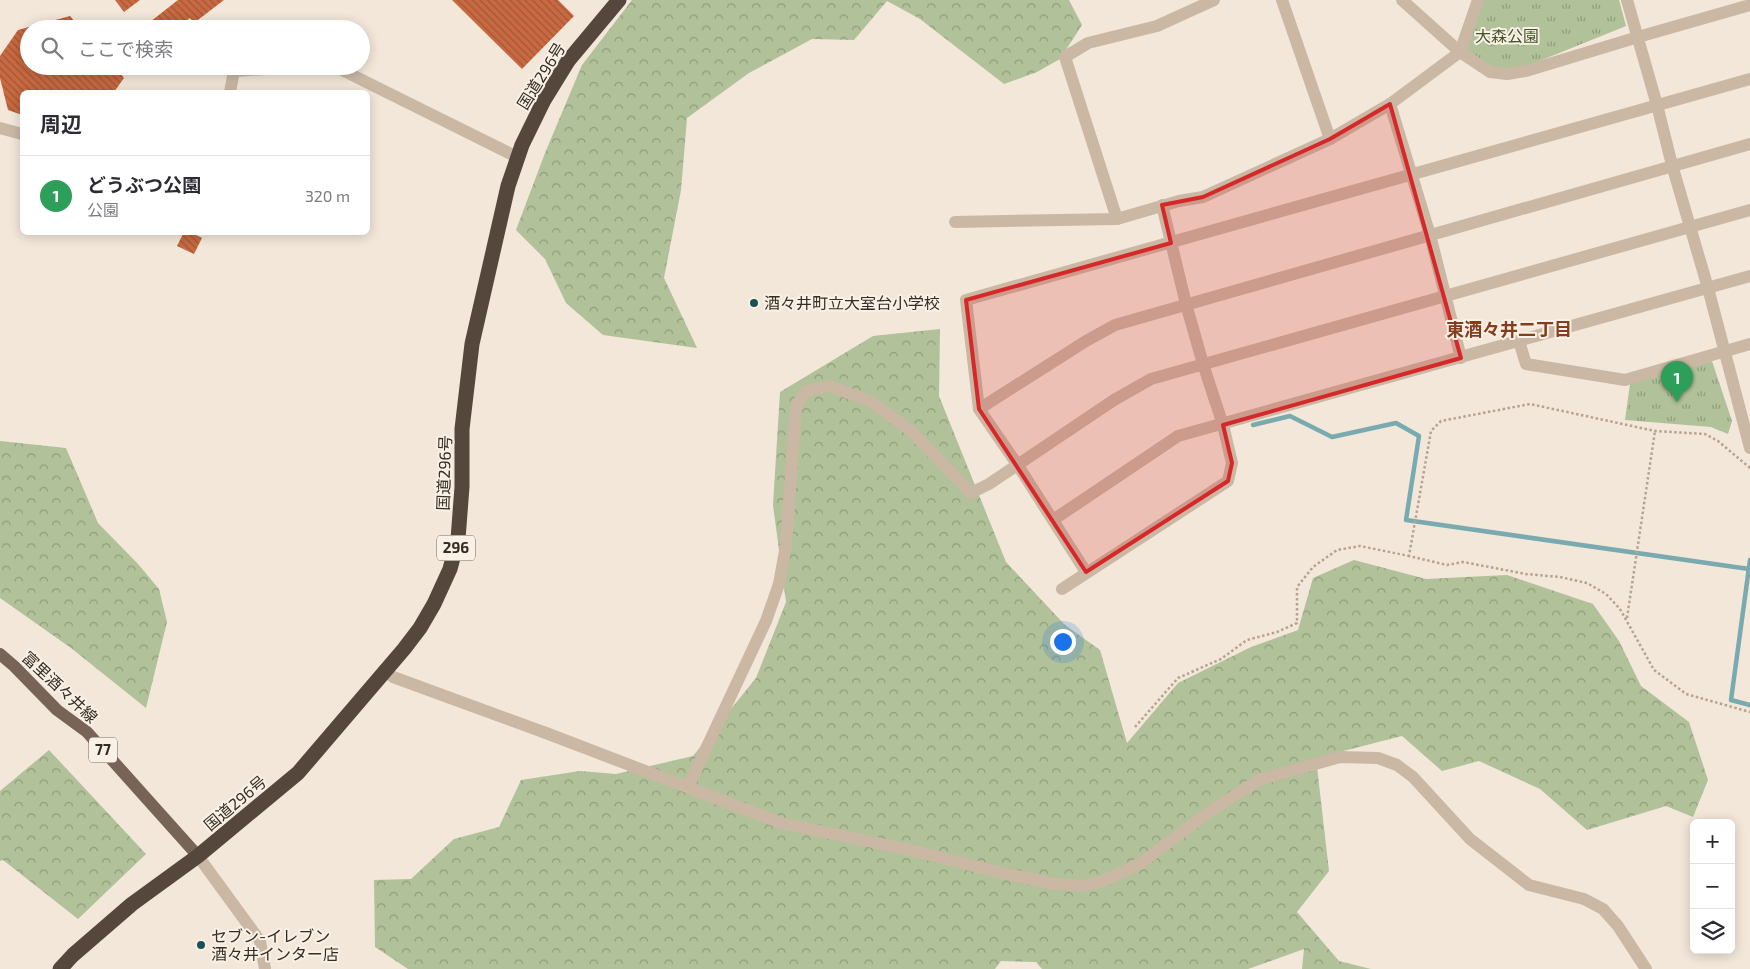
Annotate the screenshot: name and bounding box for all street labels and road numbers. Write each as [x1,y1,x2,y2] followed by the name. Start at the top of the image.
[513,39,569,113] street label: 国道296号
[433,435,454,511] street label: 国道296号
[437,536,475,560] road number: 296
[19,647,102,726] street label: 富里酒々井線
[89,738,117,762] road number: 77
[200,771,270,834] street label: 国道296号

